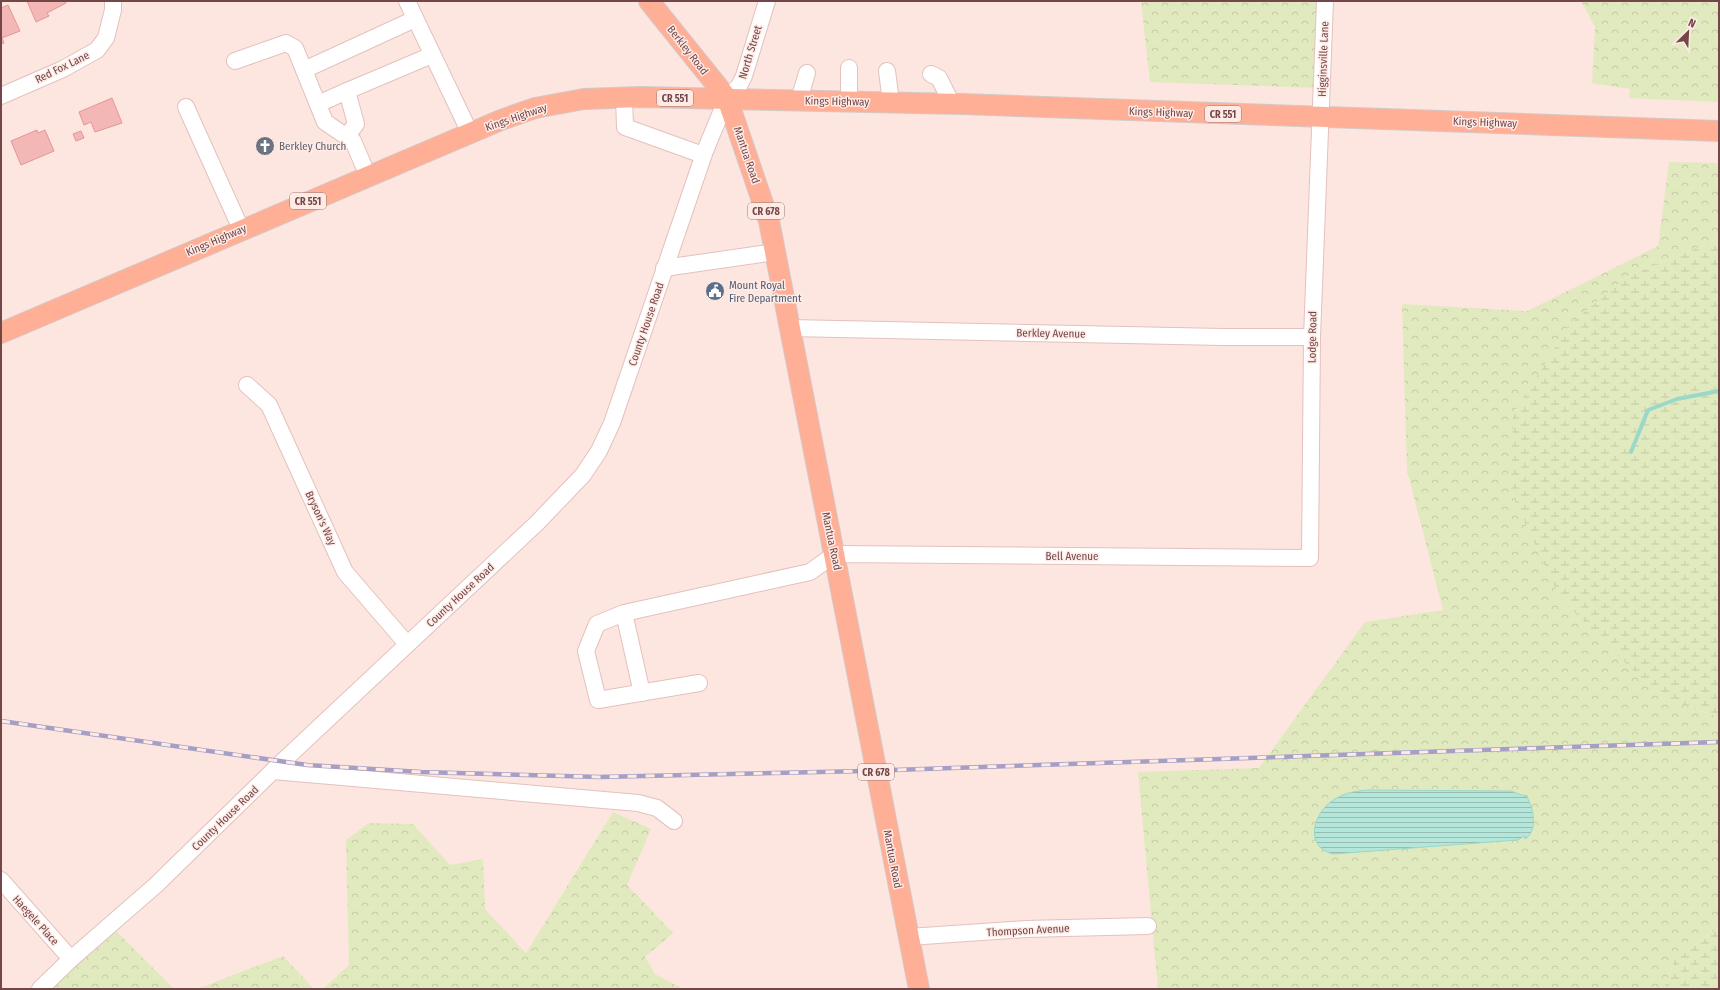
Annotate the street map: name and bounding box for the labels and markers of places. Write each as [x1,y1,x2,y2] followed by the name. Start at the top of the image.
[254,135,276,157] church icon: Berkley Church
[279,140,346,153] place label: Berkley Church
[729,279,802,305] place label: Mount Royal Fire Department
[704,280,726,302] public building icon: Mount Royal Fire Department

